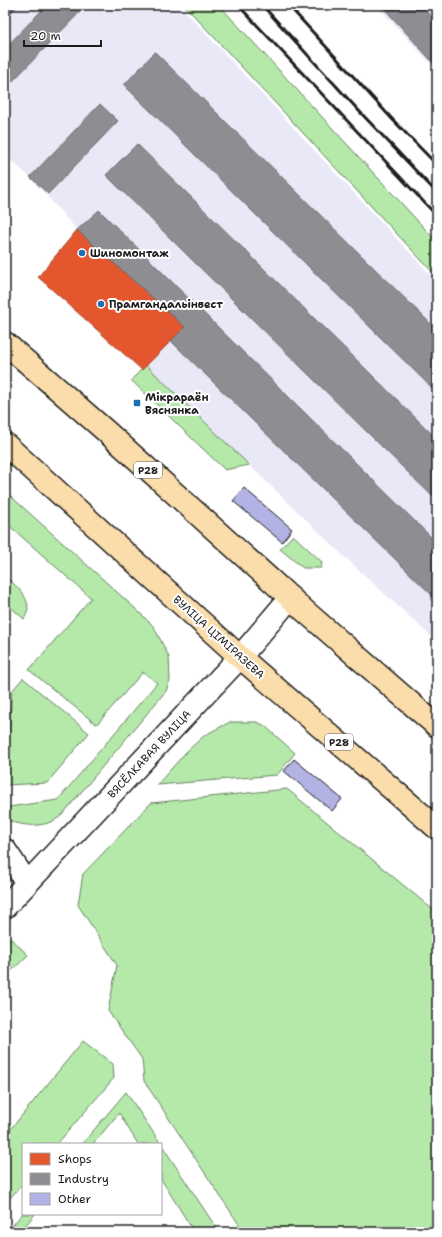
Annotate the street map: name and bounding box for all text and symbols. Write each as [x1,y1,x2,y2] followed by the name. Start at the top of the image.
[24,22,101,48] scale bar
[30,28,61,44] text: 20 m
[90,246,169,261] place label: Шиномонтаж
[77,248,87,258] marker: Шиномонтаж
[109,297,223,312] place label: Прамгандальінвест
[96,299,106,309] marker: Прамгандальінвест
[145,390,209,418] place label: Мікрараён Вяснянка
[132,398,142,408] marker: Мікрараён Вяснянка
[134,462,162,478] road number: Р28
[170,592,268,682] street label: ВУЛІЦА ЦІМІРАЗЕВА
[104,707,194,802] street label: ВЯСЁЛКАВАЯ ВУЛІЦА
[325,734,353,750] road number: Р28
[22,1143,162,1215] legend
[58,1151,92,1167] text: Shops
[58,1171,109,1187] text: Industry
[58,1191,92,1207] text: Other

